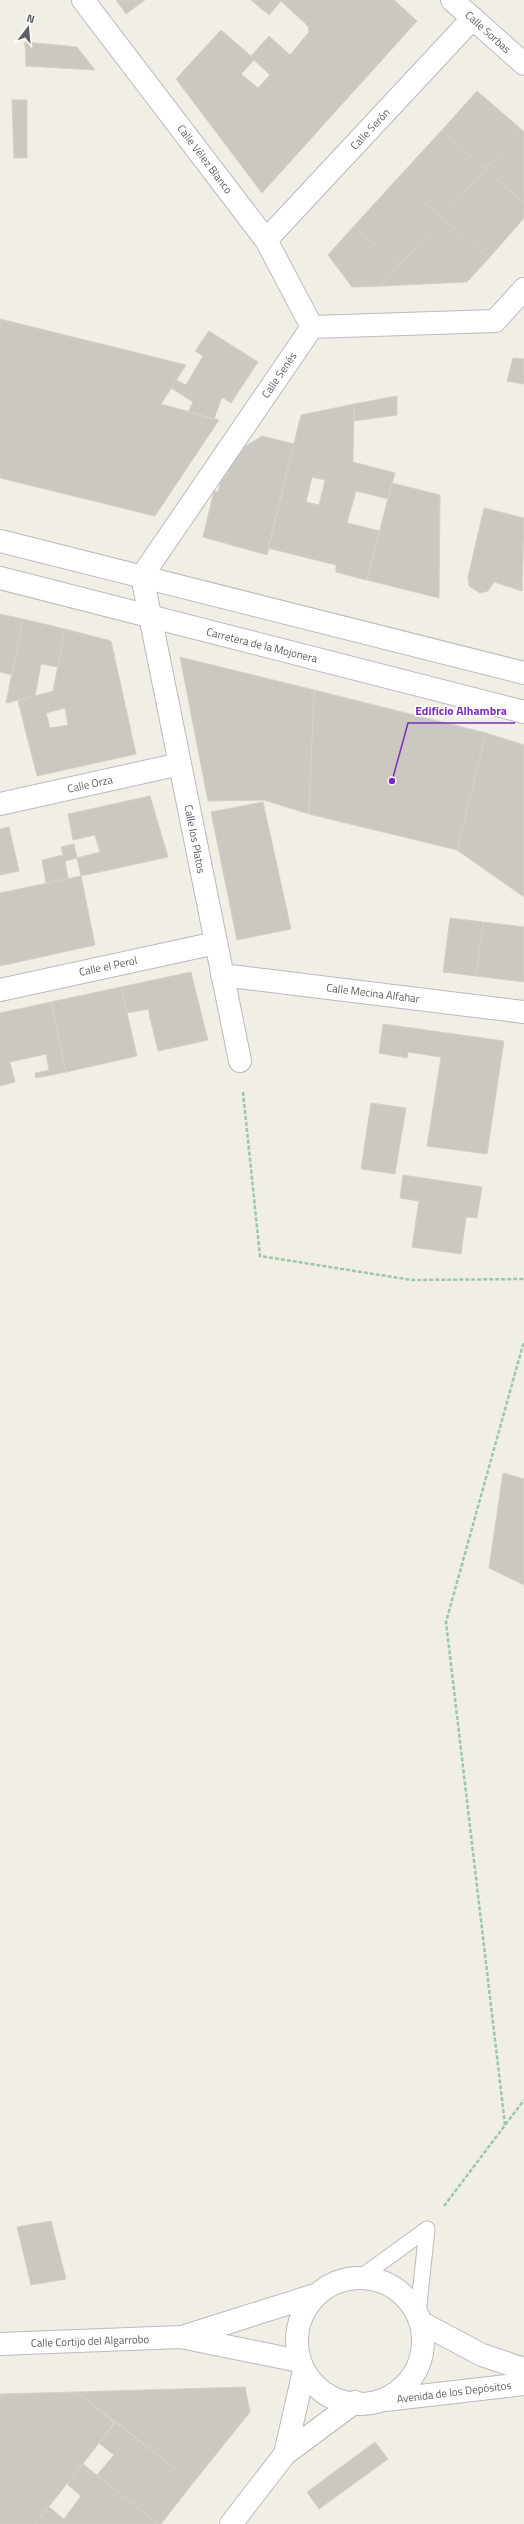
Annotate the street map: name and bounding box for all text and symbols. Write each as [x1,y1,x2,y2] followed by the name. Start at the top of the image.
[462,7,514,57] street label: Calle Sorbas
[8,8,48,48] north arrow
[25,10,37,27] text: N
[347,105,393,153] street label: Calle Serón
[174,121,236,197] street label: Calle Vélez Blanco
[258,349,300,401] street label: Calle Senés
[205,623,320,667] street label: Carretera de la Mojonera
[408,699,515,723] callout: Edificio Alhambra
[415,701,507,720] text: Edificio Alhambra
[66,771,115,797] street label: Calle Orza
[180,803,210,875] street label: Calle los Platos
[77,952,139,980] street label: Calle el Perol
[325,979,421,1007] street label: Calle Mecina Alfahar
[31,2331,150,2351] street label: Calle Cortijo del Algarrobo
[396,2377,512,2407] street label: Avenida de los Depósitos

